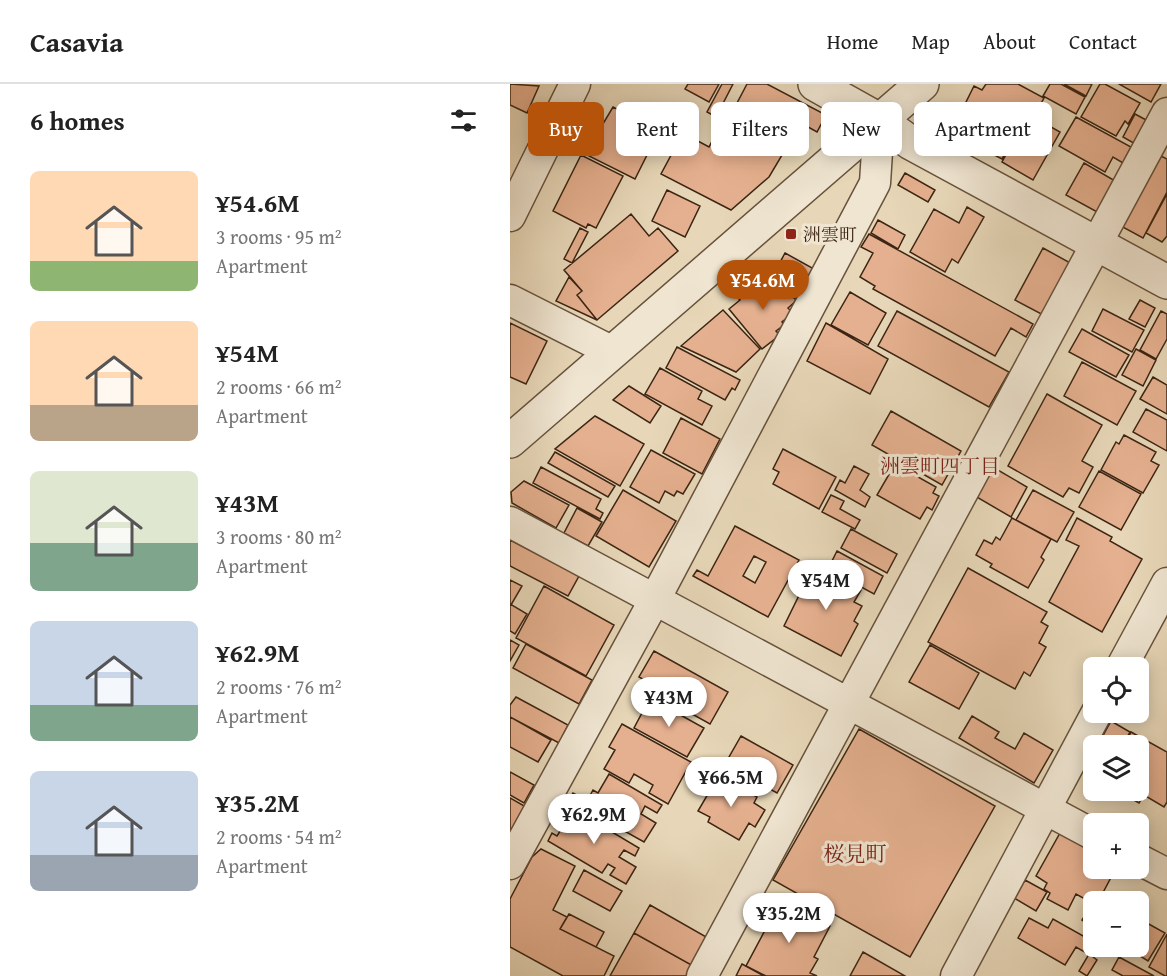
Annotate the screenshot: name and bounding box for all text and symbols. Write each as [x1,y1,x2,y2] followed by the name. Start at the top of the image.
[30,21,124,62] text: Casavia
[827,26,878,57] text: Home
[911,26,950,57] text: Map
[983,26,1036,57] text: About
[1069,26,1137,57] text: Contact
[30,101,125,140] text: 6 homes
[528,102,604,156] chip: Buy
[616,102,699,156] chip: Rent
[711,102,809,156] chip: Filters
[821,102,902,156] chip: New
[914,102,1052,156] chip: Apartment
[447,104,480,137] icon: filters
[216,183,300,222] text: ¥54.6M
[78,195,150,267] icon: home
[803,221,857,248] place label: 洲雲町
[216,222,342,251] text: 3 rooms · 95 m²
[784,227,798,241] marker: 洲雲町
[216,251,308,280] text: Apartment
[714,260,812,311] pin: ¥54.6M
[731,265,795,294] text: ¥54.6M
[216,333,279,372] text: ¥54M
[78,345,150,417] icon: home
[216,372,342,401] text: 2 rooms · 66 m²
[216,401,308,430] text: Apartment
[880,451,1000,480] district label: 洲雲町四丁目
[216,483,279,522] text: ¥43M
[78,495,150,567] icon: home
[216,522,342,551] text: 3 rooms · 80 m²
[216,551,308,580] text: Apartment
[790,560,862,611] pin: ¥54M
[802,565,850,594] text: ¥54M
[216,633,300,672] text: ¥62.9M
[78,645,150,717] icon: home
[1083,657,1149,957] map controls
[1083,657,1149,723] button: locate
[216,672,342,701] text: 2 rooms · 76 m²
[633,677,705,728] pin: ¥43M
[645,682,693,711] text: ¥43M
[216,701,308,730] text: Apartment
[1083,735,1149,801] button: layers
[682,757,780,808] pin: ¥66.5M
[699,762,763,791] text: ¥66.5M
[216,783,300,822] text: ¥35.2M
[545,794,643,845] pin: ¥62.9M
[78,795,150,867] icon: home
[562,799,626,828] text: ¥62.9M
[1083,813,1149,879] button: +
[216,822,342,851] text: 2 rooms · 54 m²
[824,838,887,869] district label: 桜見町
[216,851,308,880] text: Apartment
[1083,891,1149,957] button: −
[740,893,838,944] pin: ¥35.2M
[757,898,821,927] text: ¥35.2M

